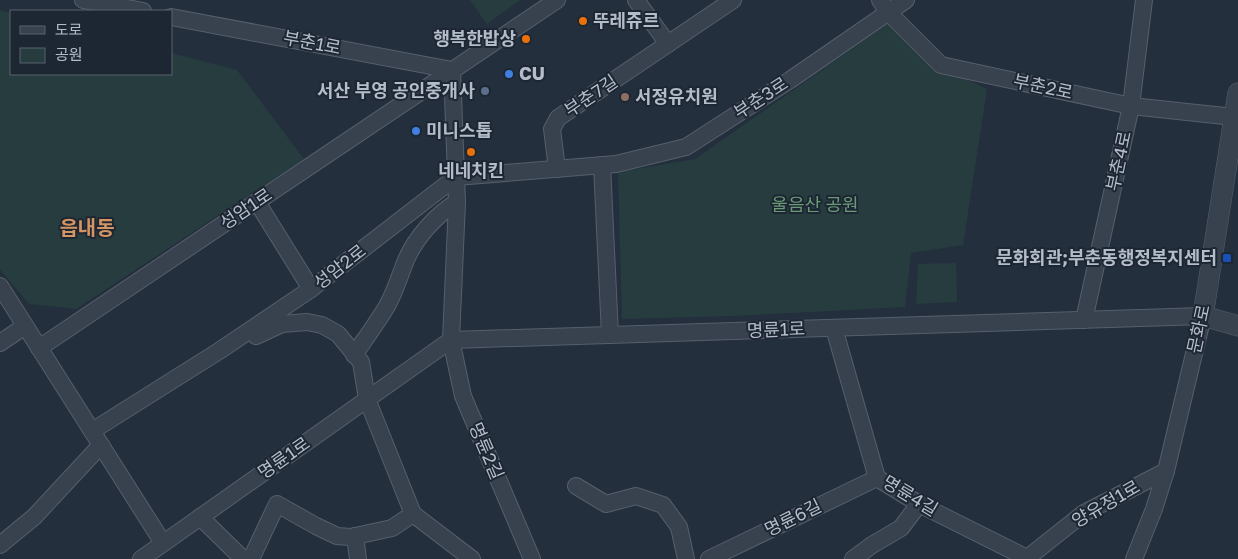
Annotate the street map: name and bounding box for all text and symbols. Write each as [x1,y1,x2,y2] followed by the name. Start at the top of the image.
[593,9,659,31] place label: 뚜레쥬르
[10,10,172,75] legend
[577,15,589,27] marker: 뚜레쥬르
[55,20,83,38] text: 도로
[281,26,343,58] street label: 부춘1로
[433,27,516,49] place label: 행복한밥상
[520,33,532,45] marker: 행복한밥상
[55,45,83,63] text: 공원
[519,62,545,84] place label: CU
[503,68,515,80] marker: CU
[560,69,621,121] street label: 부춘7길
[1012,69,1075,103] street label: 부춘2로
[729,72,792,123] street label: 부춘3로
[317,79,475,101] place label: 서산 부영 공인중개사
[479,85,491,97] marker: 서산 부영 공인중개사
[635,85,718,107] place label: 서정유치원
[619,91,631,103] marker: 서정유치원
[426,119,492,141] place label: 미니스톱
[410,125,422,137] marker: 미니스톱
[1101,129,1135,193] street label: 부춘4로
[465,146,477,158] marker: 네네치킨
[438,159,504,181] place label: 네네치킨
[215,183,276,234] street label: 성암1로
[771,193,859,215] park label: 울음산 공원
[59,215,115,239] district label: 읍내동
[309,239,370,293] street label: 성암2로
[996,246,1217,268] place label: 문화회관;부춘동행정복지센터
[1221,252,1233,264] marker: 문화회관;부춘동행정복지센터
[1182,302,1214,355] street label: 문화로
[746,317,806,341] street label: 명륜1로
[465,419,509,483] street label: 명륜2길
[253,431,314,483] street label: 명륜1로
[879,470,942,520] street label: 명륜4길
[1068,475,1143,531] street label: 양유정1로
[761,494,825,540] street label: 명륜6길

